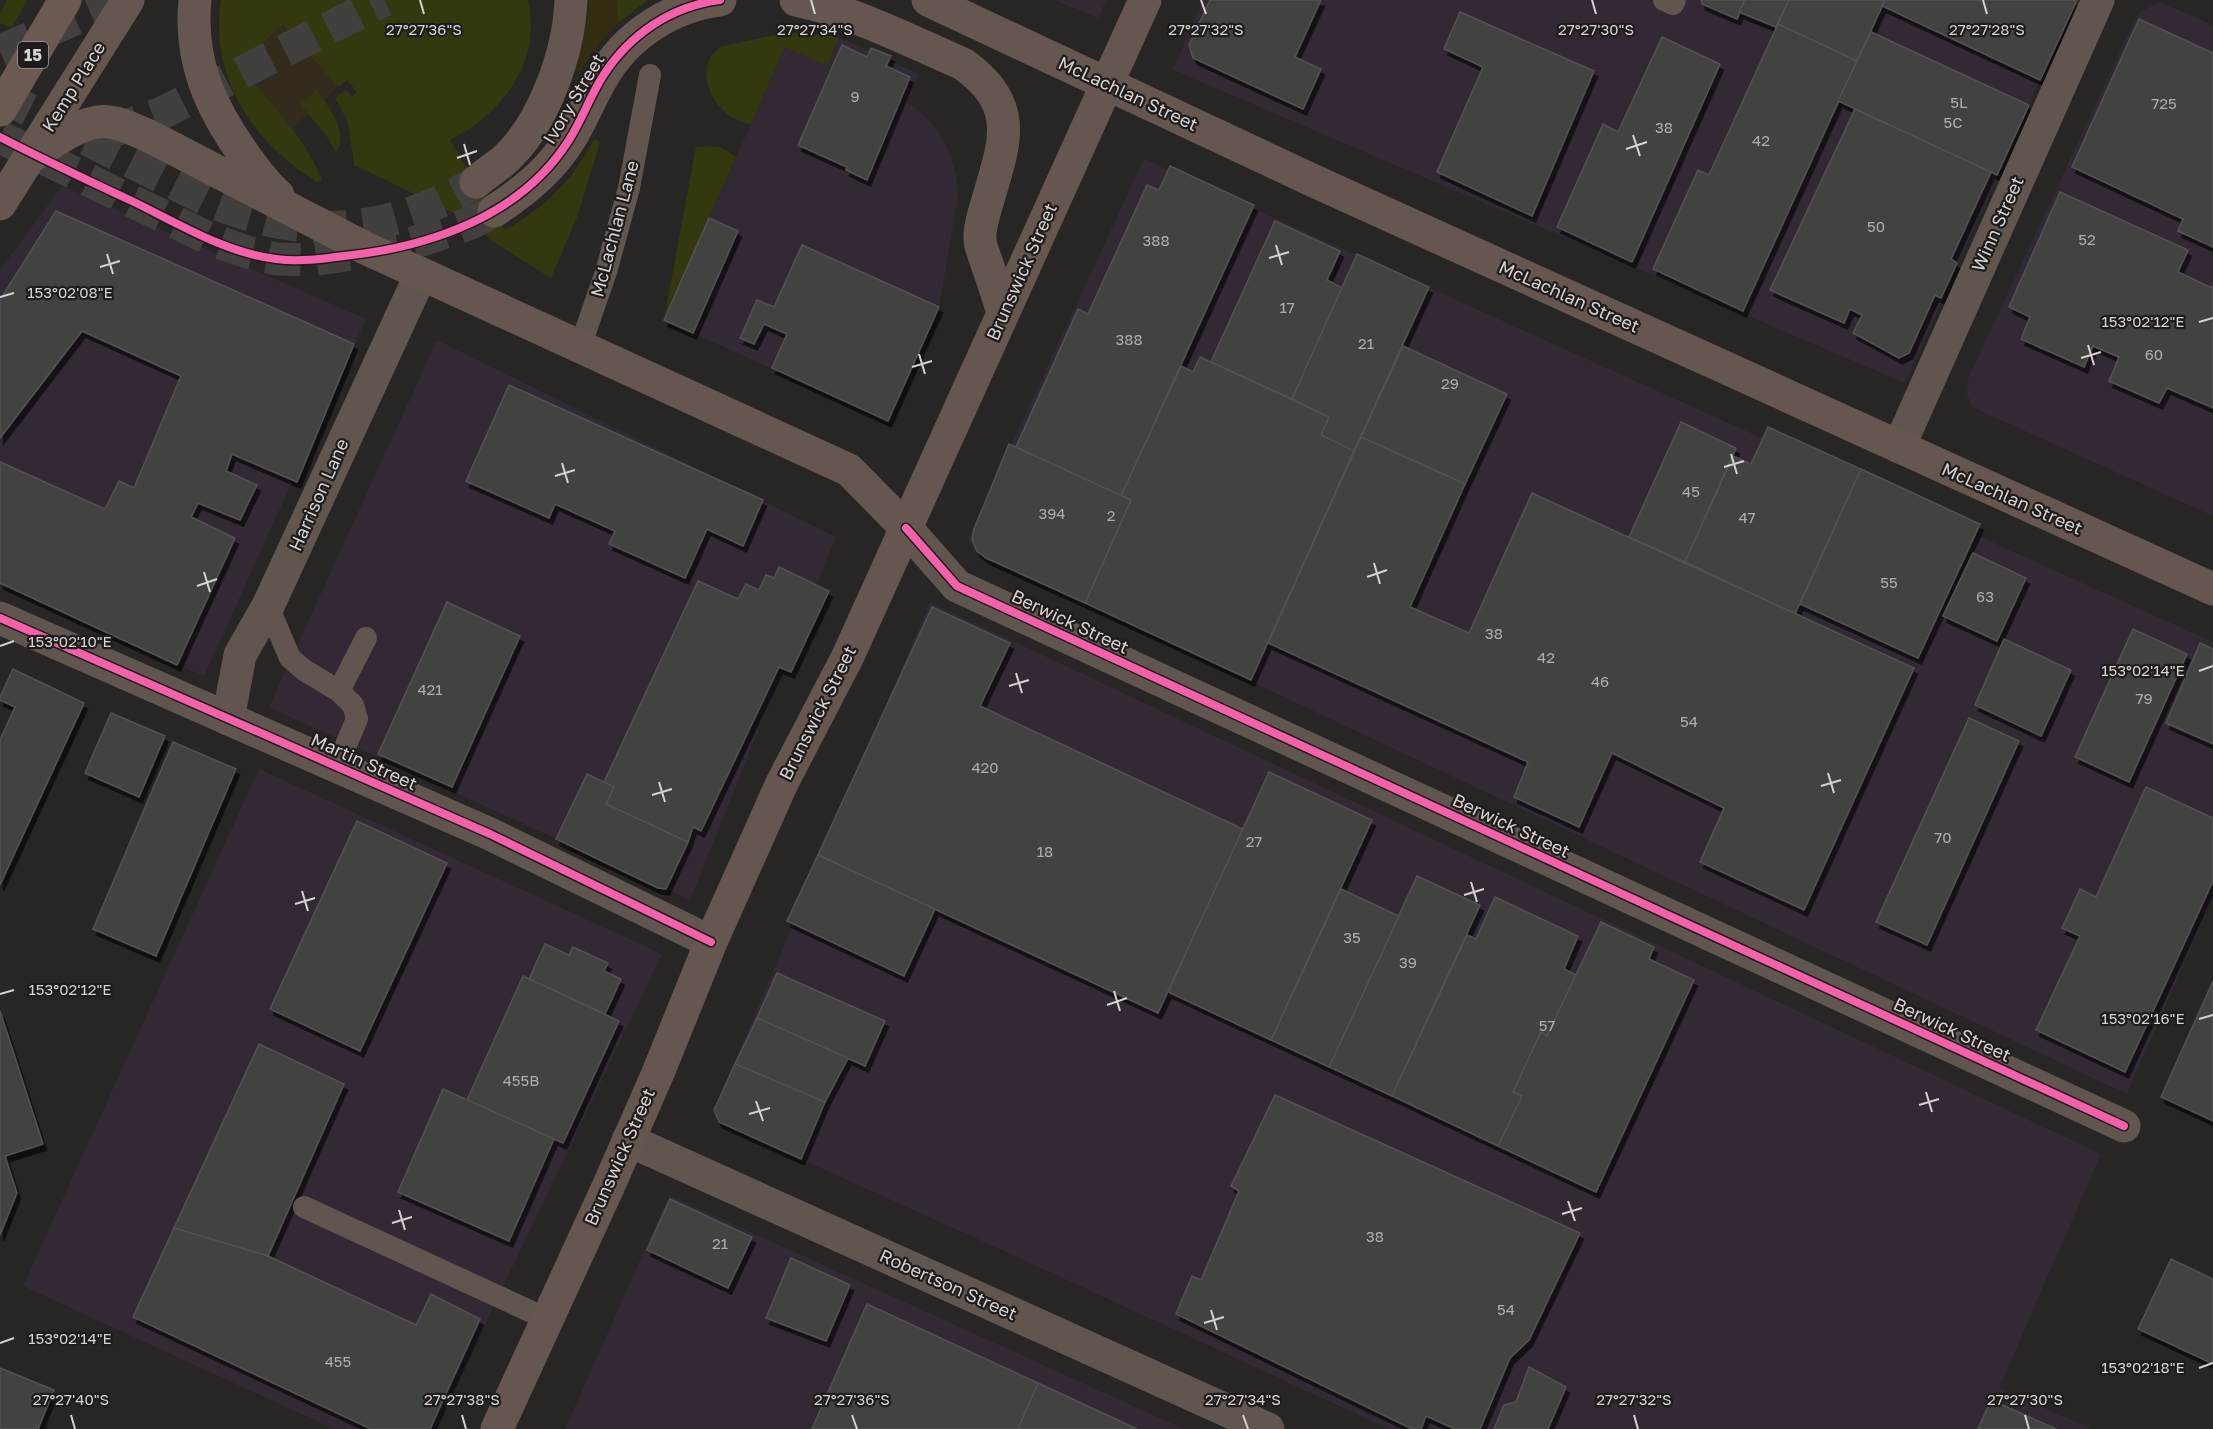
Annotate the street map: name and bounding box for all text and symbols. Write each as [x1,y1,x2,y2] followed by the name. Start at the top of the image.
[386,20,462,38] text: 27°27'36"S
[777,20,853,38] text: 27°27'34"S
[1168,20,1244,38] text: 27°27'32"S
[1558,20,1634,38] text: 27°27'30"S
[1949,20,2025,38] text: 27°27'28"S
[37,37,110,136] street label: Kemp Place
[18,42,48,68] road number: 15
[538,49,609,148] street label: Ivory Street
[1055,51,1202,135] street label: McLachlan Street
[850,87,860,105] house number: 9
[1950,93,1968,111] house number: 5L
[2151,94,2177,112] house number: 725
[1944,113,1962,131] house number: 5C
[1655,118,1673,136] house number: 38
[1752,131,1770,149] house number: 42
[585,158,643,299] street label: McLachlan Lane
[1966,173,2028,275] street label: Winn Street
[981,200,1061,344] street label: Brunswick Street
[1867,217,1885,235] house number: 50
[2078,230,2096,248] house number: 52
[1142,231,1170,249] house number: 388
[1496,255,1643,337] street label: McLachlan Street
[27,283,113,301] text: 153°02'08"E
[1279,298,1295,316] house number: 17
[2102,312,2184,330] text: 153°02'12"E
[1115,330,1143,348] house number: 388
[1358,334,1374,352] house number: 21
[2145,345,2163,363] house number: 60
[1441,374,1459,392] house number: 29
[283,435,353,554] street label: Harrison Lane
[1939,457,2086,539] street label: McLachlan Street
[1682,482,1700,500] house number: 45
[1038,504,1066,522] house number: 394
[1107,506,1115,524] house number: 2
[1738,508,1756,526] house number: 47
[1880,573,1898,591] house number: 55
[1008,584,1133,658] street label: Berwick Street
[1976,587,1994,605] house number: 63
[1485,624,1503,642] house number: 38
[28,632,112,650] text: 153°02'10"E
[774,642,860,783] street label: Brunswick Street
[1537,648,1555,666] house number: 42
[2101,661,2185,679] text: 153°02'14"E
[1591,672,1609,690] house number: 46
[417,680,443,698] house number: 421
[2135,689,2153,707] house number: 79
[1680,712,1698,730] house number: 54
[308,728,421,794] street label: Martin Street
[971,758,999,776] house number: 420
[1449,788,1574,862] street label: Berwick Street
[1934,828,1952,846] house number: 70
[1246,832,1262,850] house number: 27
[1037,842,1053,860] house number: 18
[1343,928,1361,946] house number: 35
[1399,953,1417,971] house number: 39
[29,980,111,998] text: 153°02'12"E
[1890,992,2015,1066] street label: Berwick Street
[2101,1009,2185,1027] text: 153°02'16"E
[1539,1016,1555,1034] house number: 57
[503,1071,539,1089] house number: 455B
[579,1085,659,1229] street label: Brunswick Street
[1366,1227,1384,1245] house number: 38
[712,1234,728,1252] house number: 21
[876,1244,1021,1324] street label: Robertson Street
[1497,1300,1515,1318] house number: 54
[28,1329,112,1347] text: 153°02'14"E
[325,1352,351,1370] house number: 455
[2101,1358,2185,1376] text: 153°02'18"E
[33,1390,109,1408] text: 27°27'40"S
[424,1390,500,1408] text: 27°27'38"S
[814,1390,890,1408] text: 27°27'36"S
[1205,1390,1281,1408] text: 27°27'34"S
[1596,1390,1672,1408] text: 27°27'32"S
[1987,1390,2063,1408] text: 27°27'30"S

